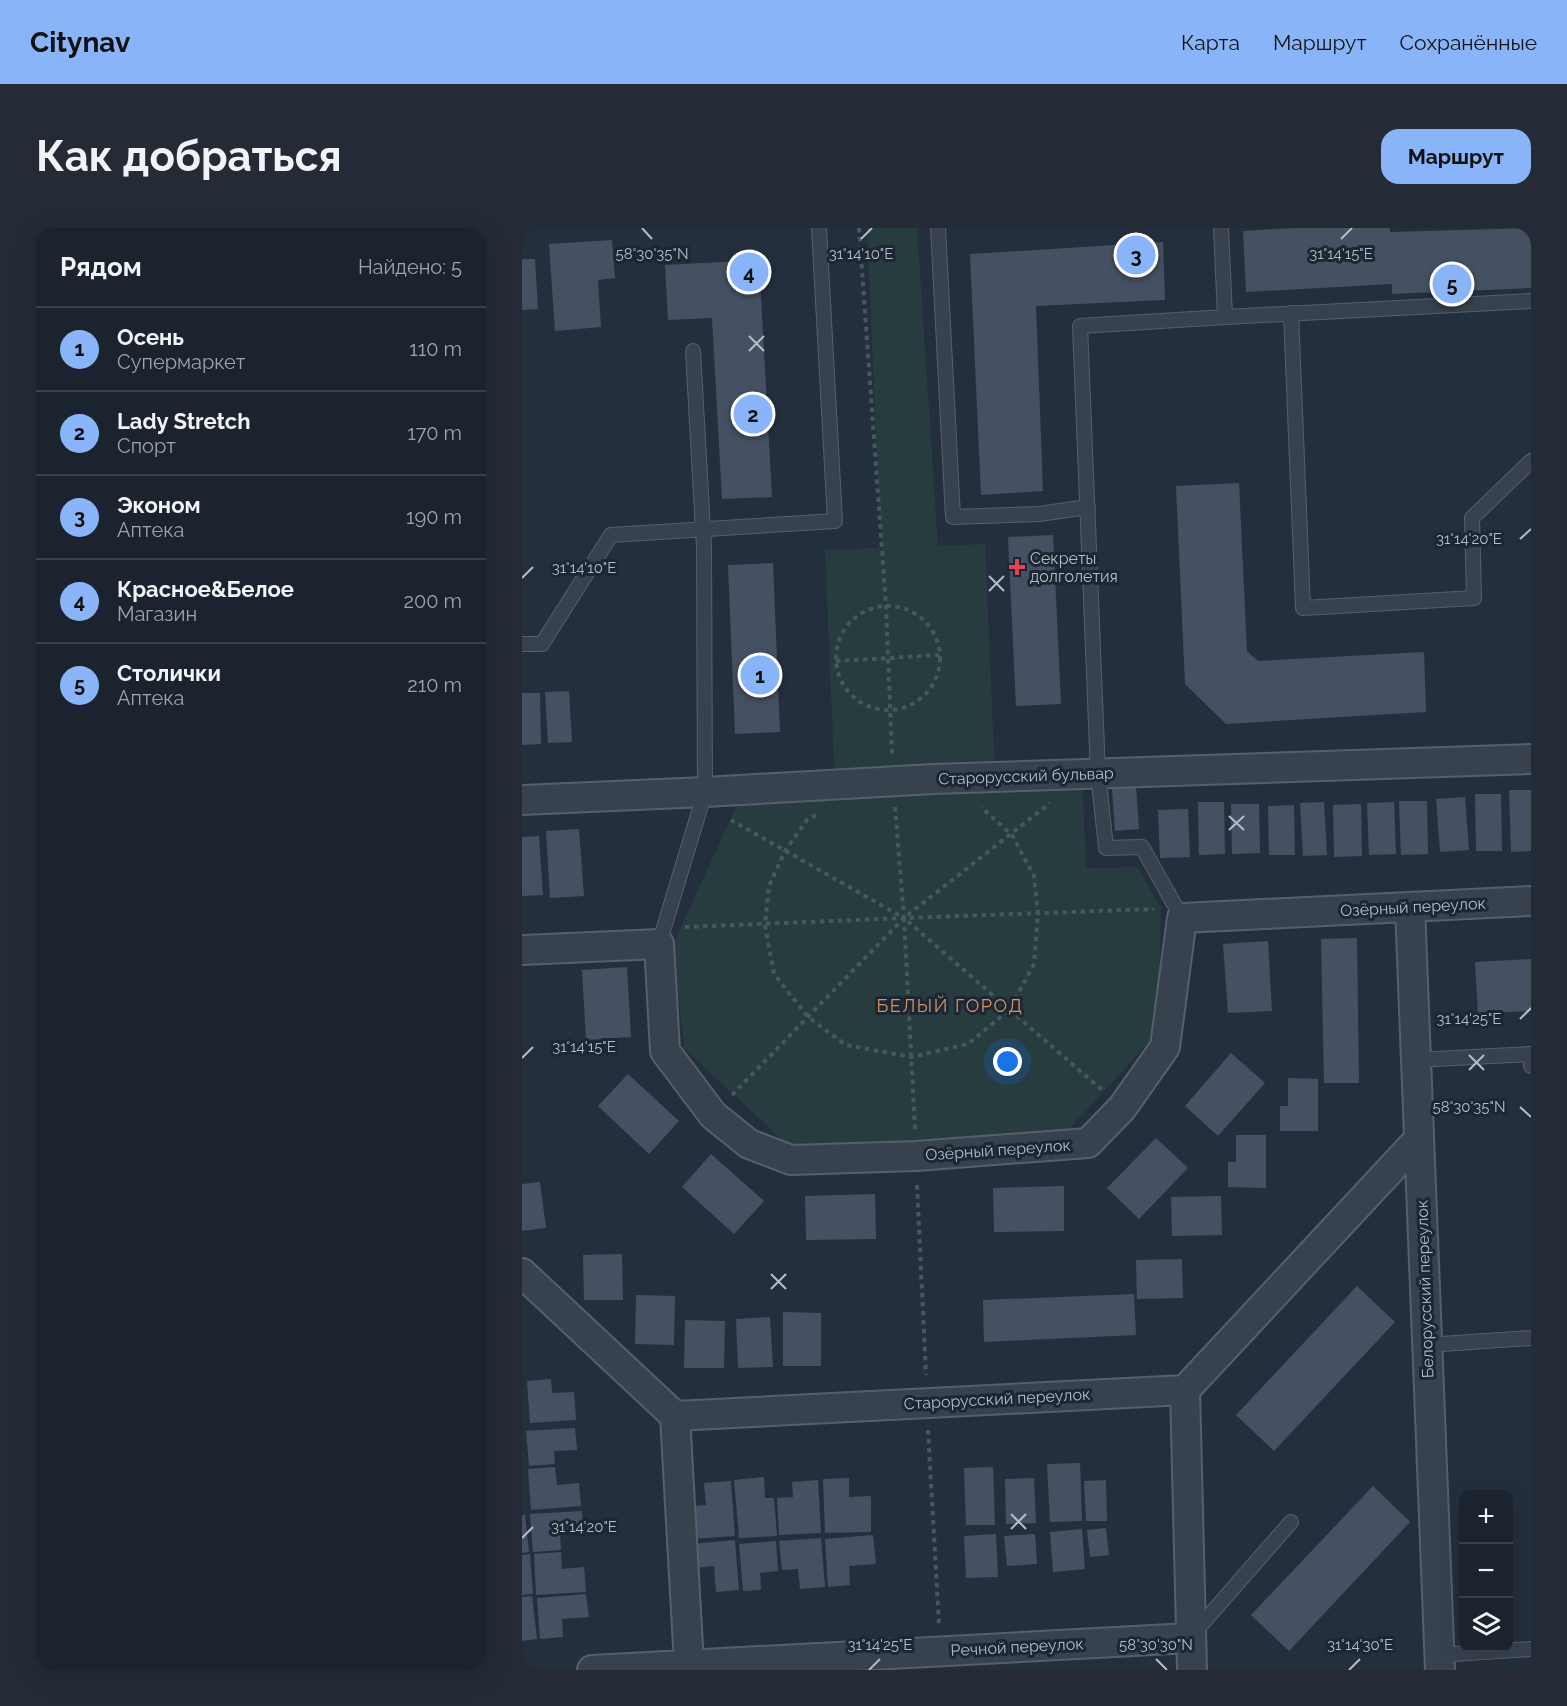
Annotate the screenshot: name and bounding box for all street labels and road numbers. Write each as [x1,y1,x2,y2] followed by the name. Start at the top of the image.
[938,763,1114,789] street label: Старорусский бульвар
[1340,894,1486,920] street label: Озёрный переулок
[925,1135,1071,1165] street label: Озёрный переулок
[1412,1200,1438,1378] street label: Белорусский переулок
[903,1385,1091,1413] street label: Старорусский переулок
[950,1634,1084,1660] street label: Речной переулок

